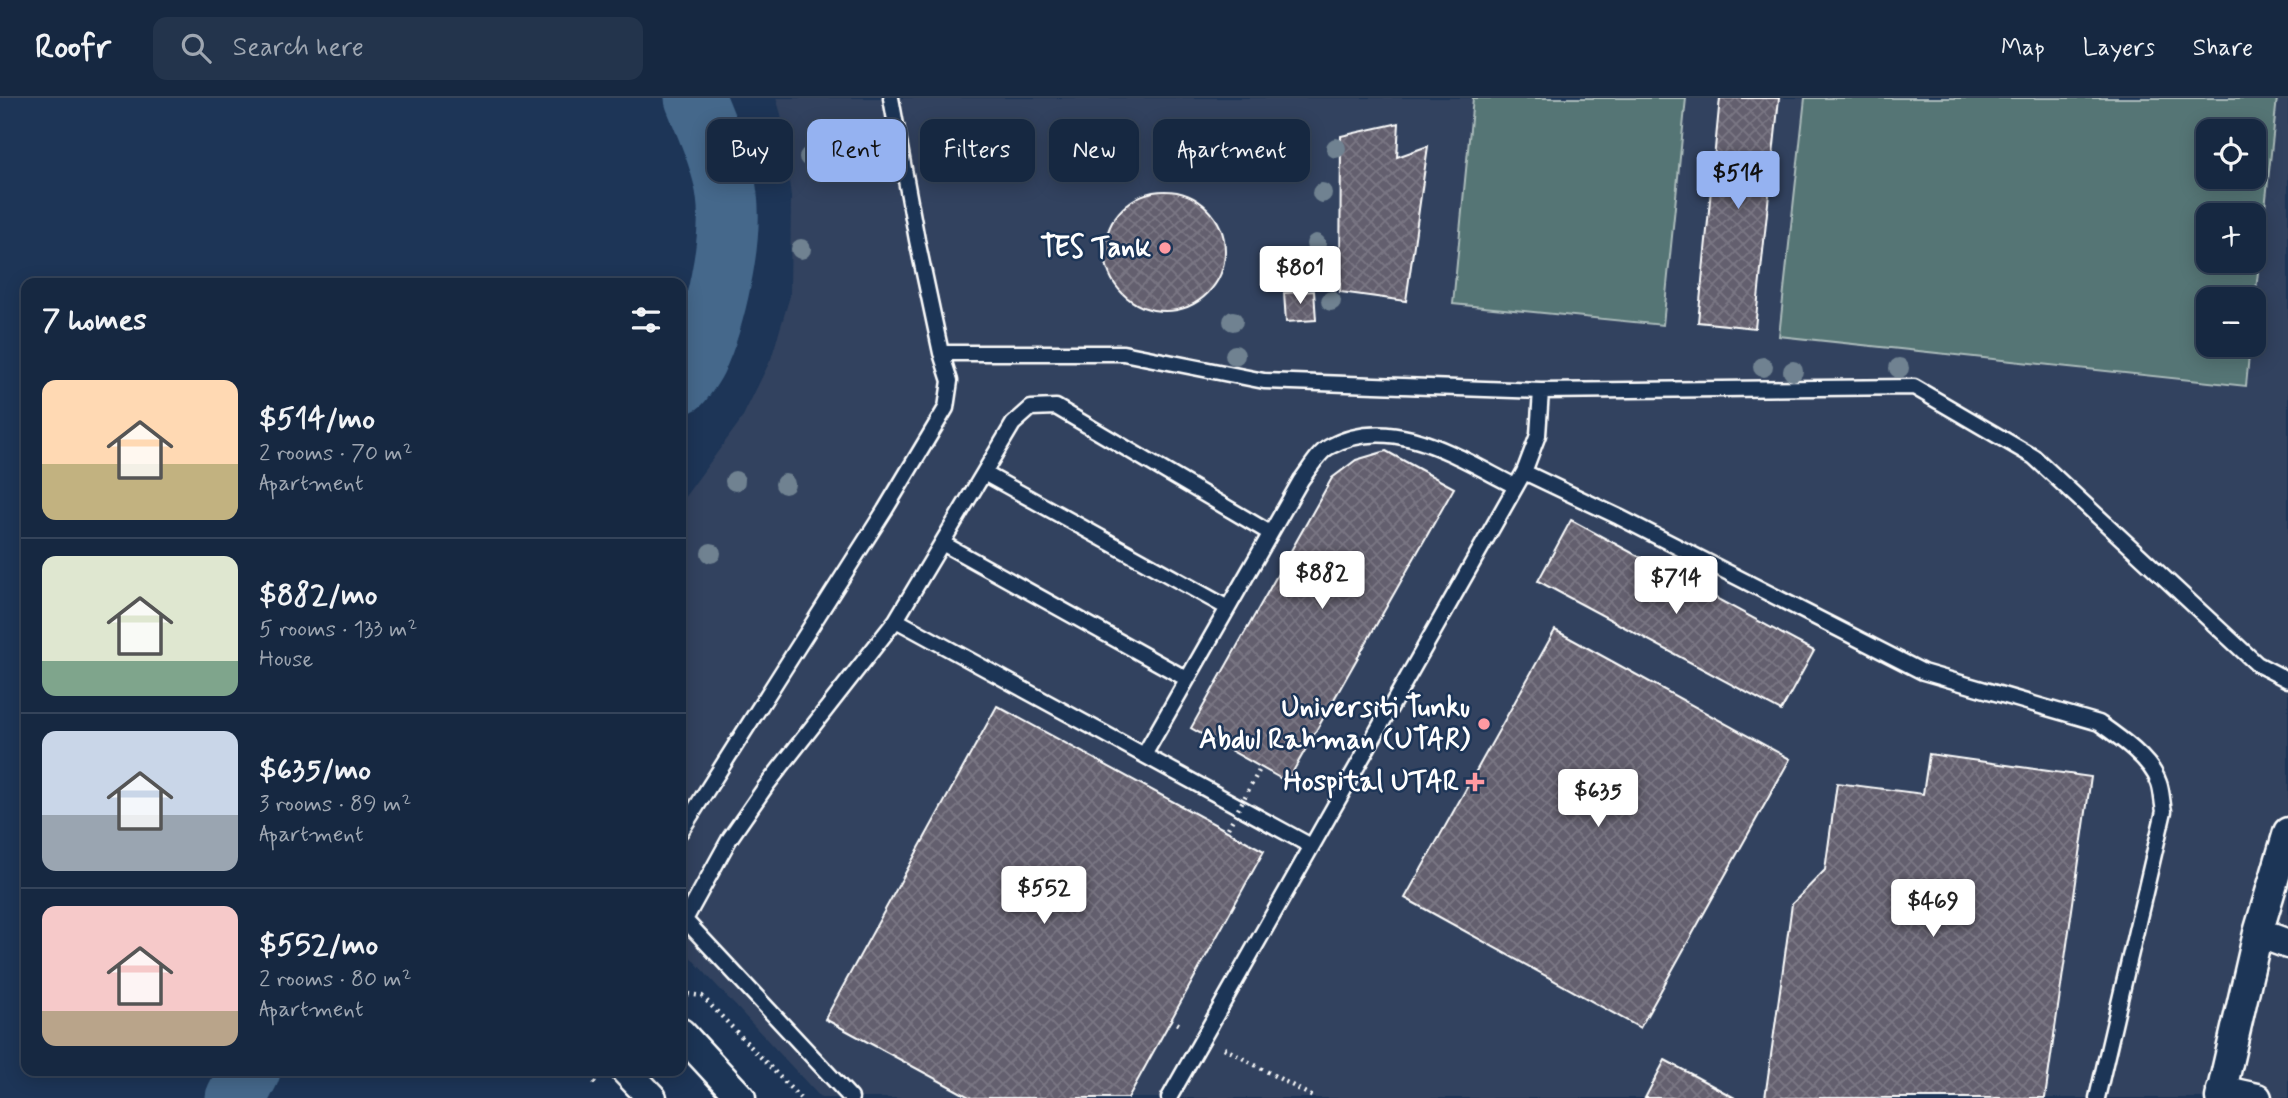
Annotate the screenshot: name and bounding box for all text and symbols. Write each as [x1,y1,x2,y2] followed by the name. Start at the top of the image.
[153,17,643,80] search box
[35,26,111,70] text: Roofr
[177,29,215,67] icon: search
[233,31,364,65] text: Search here
[2001,33,2045,64] text: Map
[2083,33,2155,64] text: Layers
[2193,33,2253,64] text: Share
[707,119,793,182] chip: Buy
[807,119,906,182] chip: Rent
[920,119,1035,182] chip: Filters
[1049,119,1139,182] chip: New
[1153,119,1310,182] chip: Apartment
[2196,119,2266,357] map controls
[2196,119,2266,189] button: locate
[1697,152,1779,211] pin: $514
[1713,159,1763,189] text: $514
[2196,203,2266,273] button: +
[1040,230,1151,267] place label: TES Tank
[1157,240,1173,256] marker: TES Tank
[1259,246,1341,306] pin: $801
[1276,254,1324,284] text: $801
[2196,287,2266,357] button: −
[42,301,147,340] text: 7 homes
[627,301,665,339] icon: filters
[259,400,375,439] text: $514/mo
[98,408,182,492] icon: home
[259,439,413,469] text: 2 rooms · 70 m²
[259,469,364,499] text: Apartment
[1281,552,1363,611] pin: $882
[1635,556,1717,616] pin: $714
[1296,559,1348,589] text: $882
[1651,564,1701,594] text: $714
[259,576,378,615] text: $882/mo
[98,584,182,668] icon: home
[259,615,418,645] text: 5 rooms · 133 m²
[259,645,313,675] text: House
[1199,690,1470,759] place label: Universiti Tunku Abdul Rahman (UTAR)
[1476,716,1492,732] marker: Universiti Tunku Abdul Rahman (UTAR)
[259,751,371,790] text: $635/mo
[98,759,182,843] icon: home
[1284,764,1459,801] place label: Hospital UTAR
[1557,770,1639,829] pin: $635
[1465,772,1485,792] marker: Hospital UTAR
[1574,777,1622,807] text: $635
[259,790,411,820] text: 3 rooms · 89 m²
[259,820,364,850] text: Apartment
[1003,866,1085,926] pin: $552
[1017,874,1071,904] text: $552
[1892,880,1974,939] pin: $469
[1907,887,1959,917] text: $469
[259,926,378,965] text: $552/mo
[98,934,182,1018] icon: home
[259,965,412,995] text: 2 rooms · 80 m²
[259,995,364,1025] text: Apartment

